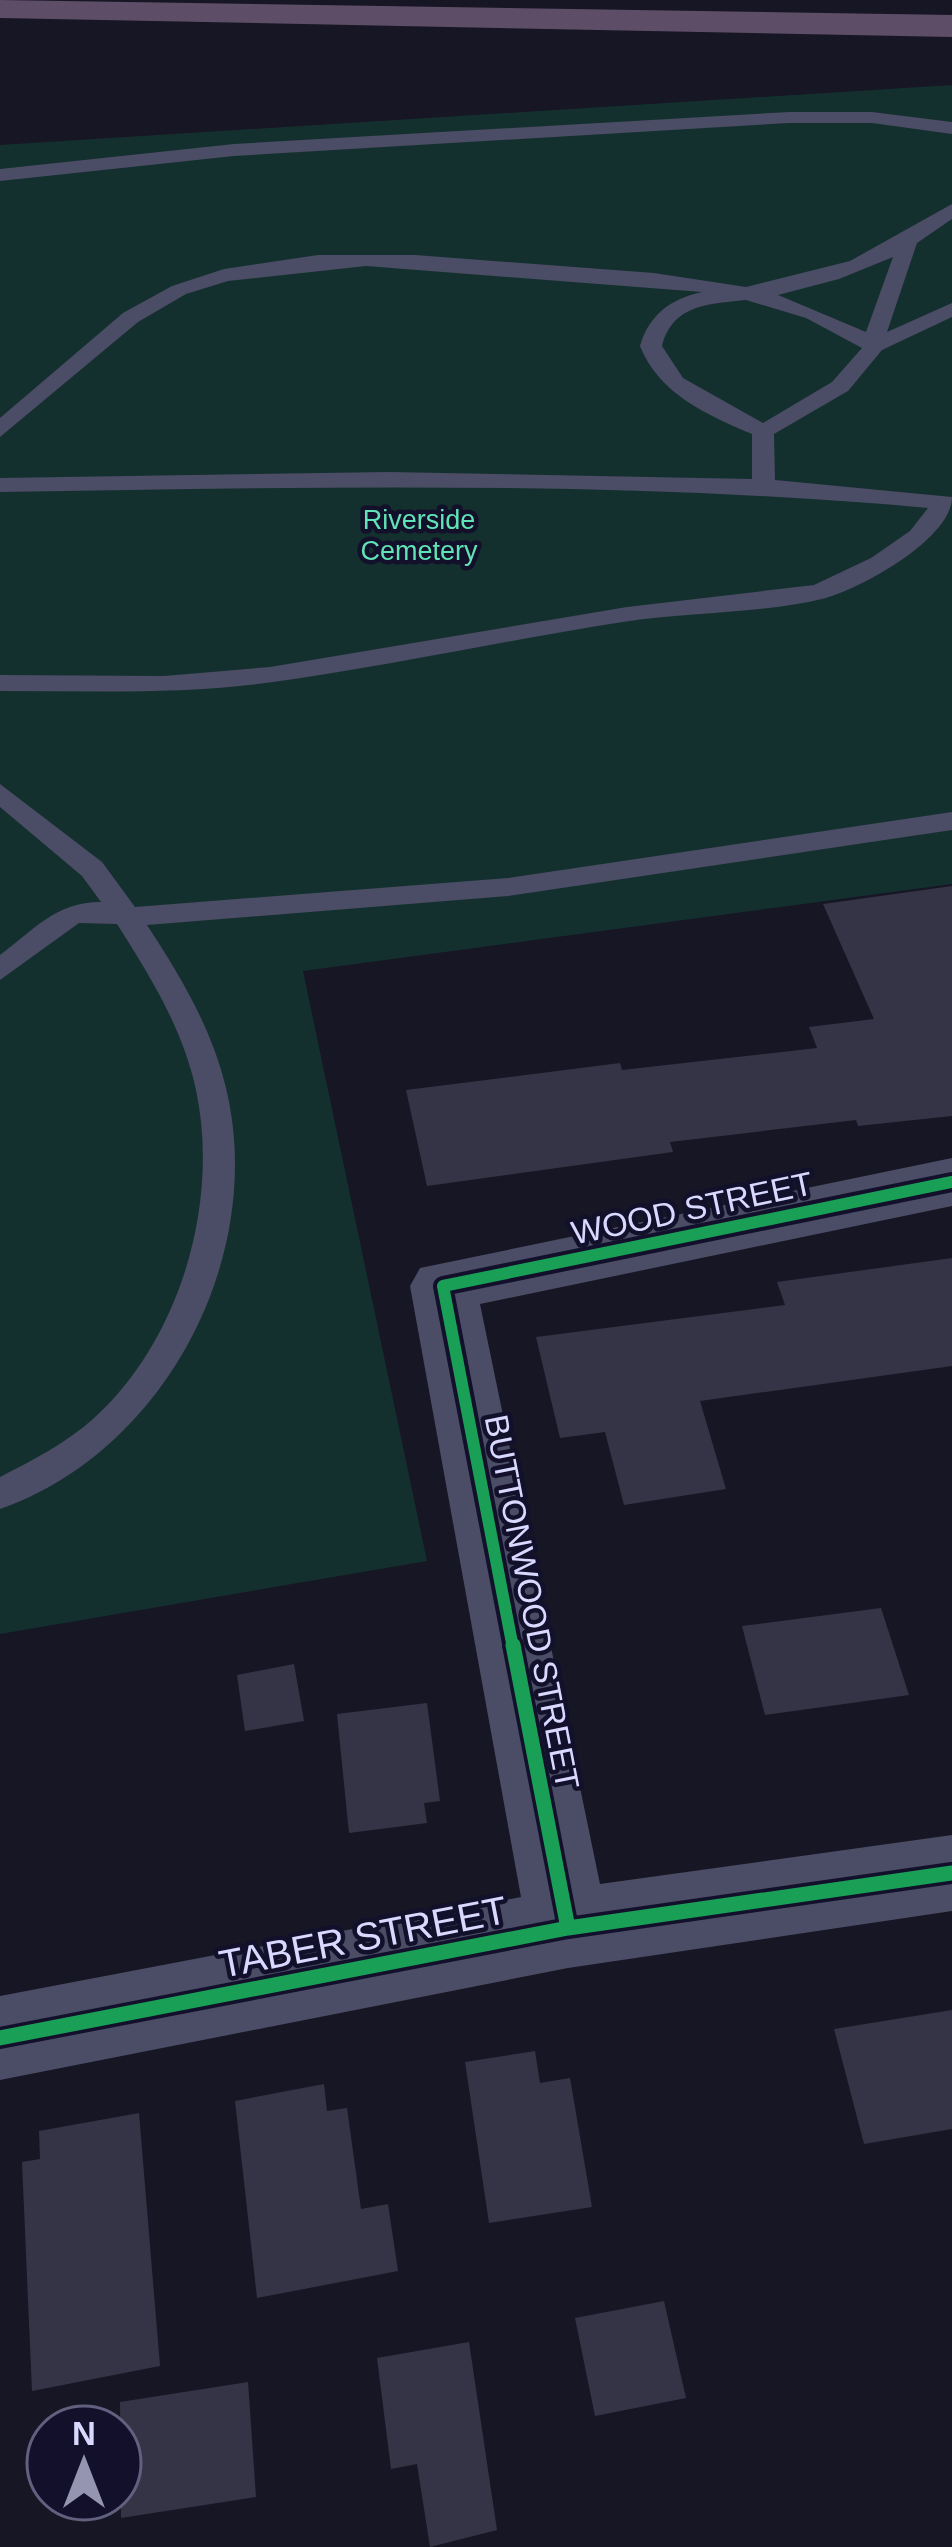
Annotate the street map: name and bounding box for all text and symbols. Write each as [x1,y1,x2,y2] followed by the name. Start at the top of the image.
[360,505,478,566] park label: Riverside Cemetery
[568,1164,816,1252] street label: WOOD STREET
[478,1412,586,1792] street label: BUTTONWOOD STREET
[216,1888,510,1986] street label: TABER STREET
[24,2403,144,2523] north arrow
[72,2415,96,2452] text: N

